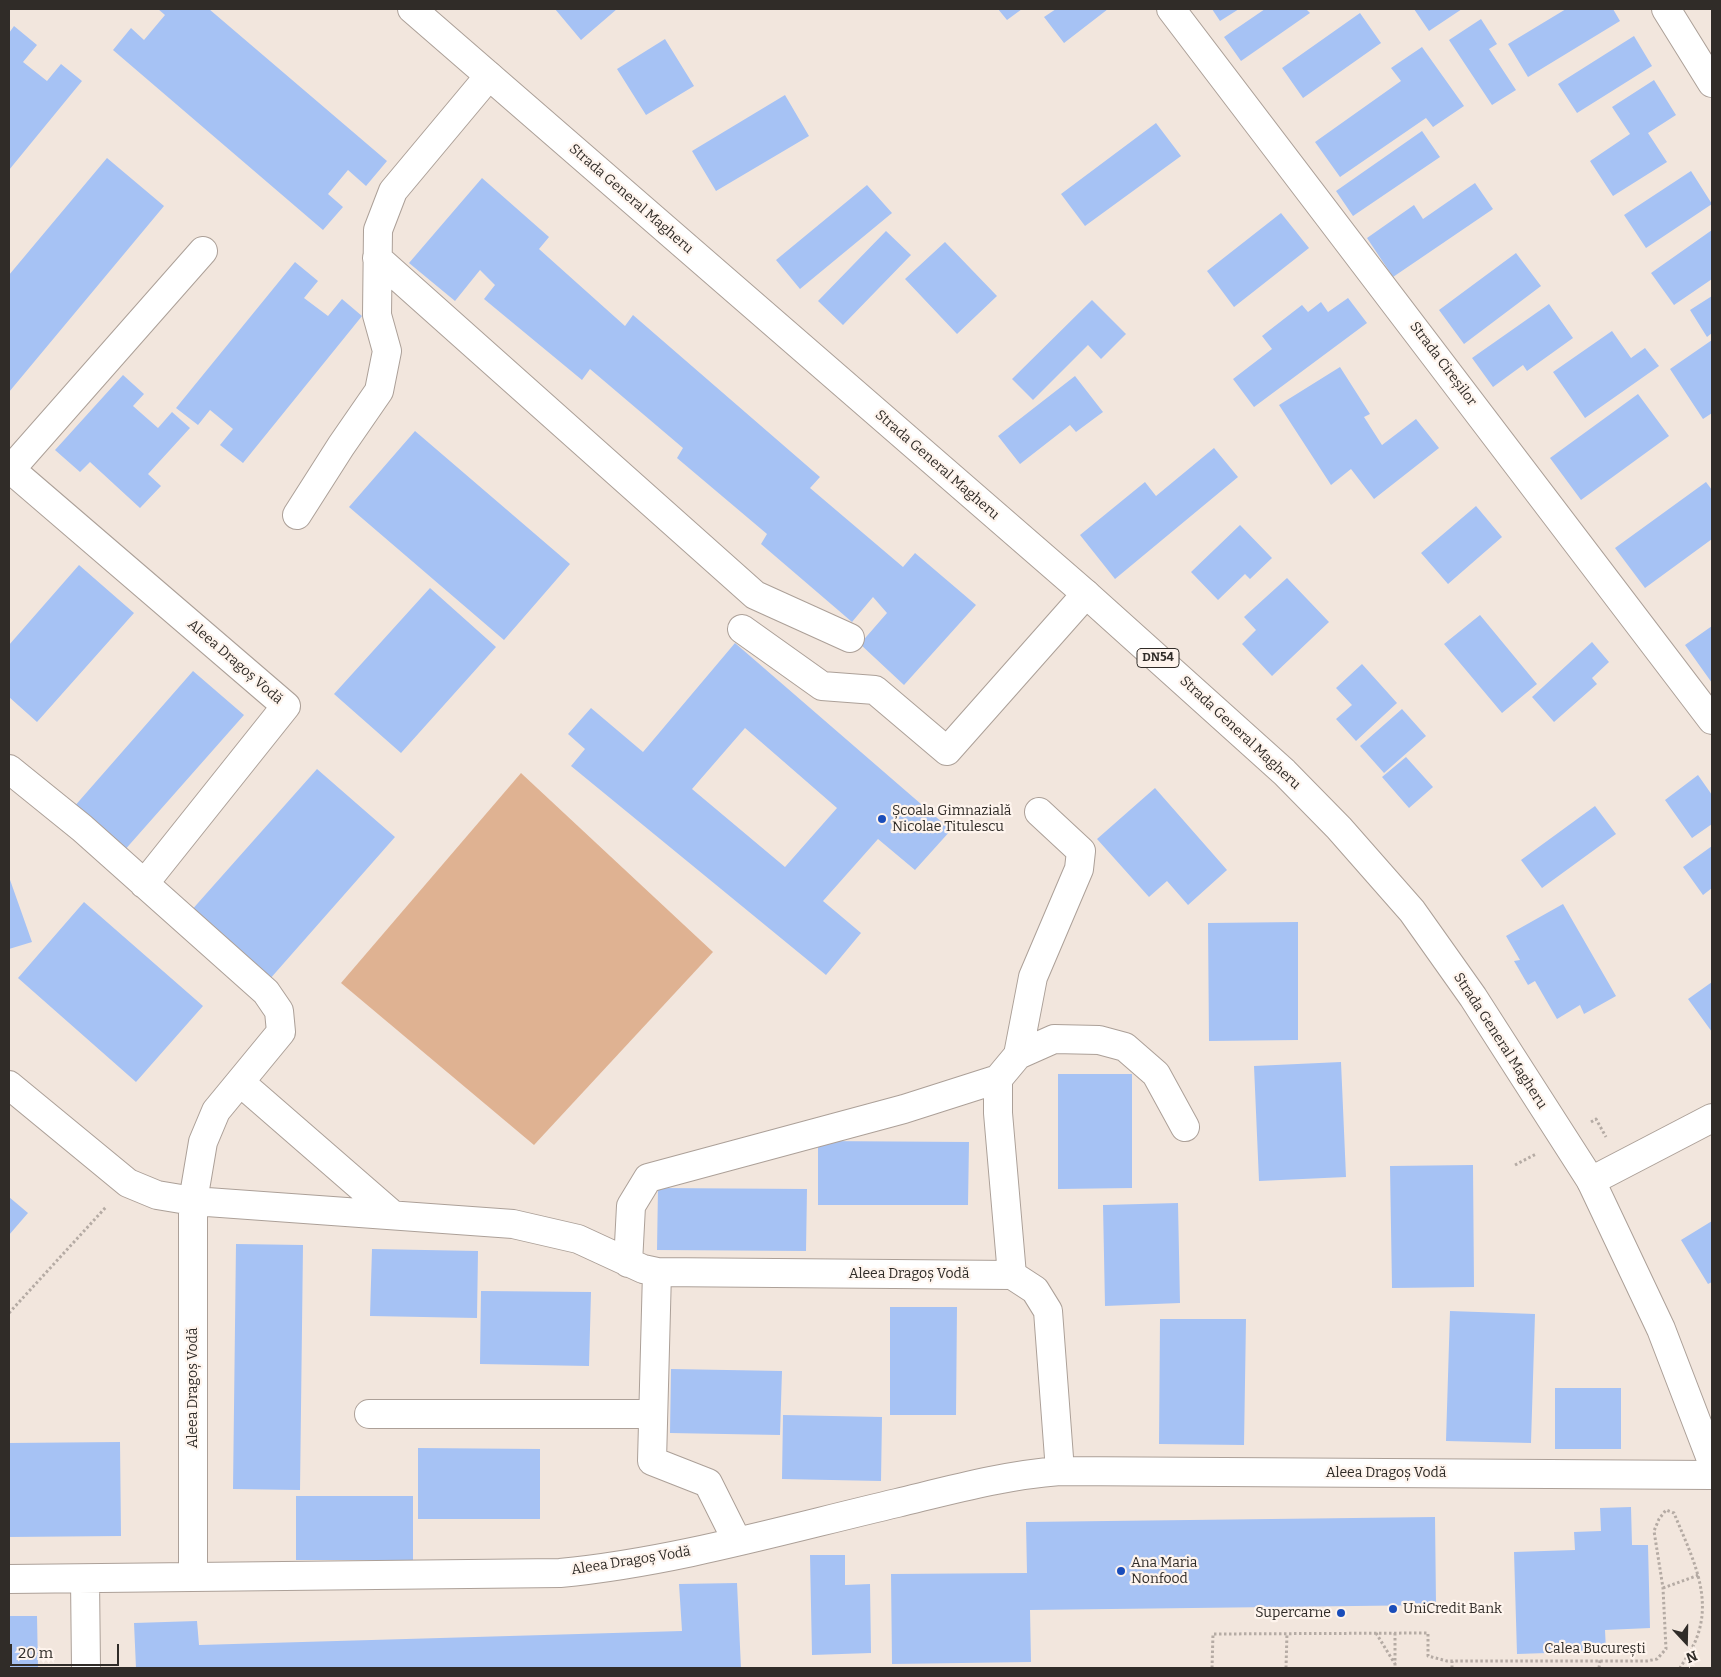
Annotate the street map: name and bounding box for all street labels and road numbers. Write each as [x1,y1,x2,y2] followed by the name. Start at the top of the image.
[566,141,696,257] street label: Strada General Magheru
[1406,319,1480,409] street label: Strada Cireșilor
[872,407,1002,523] street label: Strada General Magheru
[184,616,286,708] street label: Aleea Dragoș Vodă
[1137,648,1179,668] road number: DN54
[1176,673,1304,793] street label: Strada General Magheru
[1450,970,1550,1112] street label: Strada General Magheru
[849,1266,969,1282] street label: Aleea Dragoș Vodă
[185,1328,201,1448] street label: Aleea Dragoș Vodă
[1326,1465,1446,1481] street label: Aleea Dragoș Vodă
[570,1543,692,1579] street label: Aleea Dragoș Vodă
[1544,1641,1646,1657] street label: Calea București

